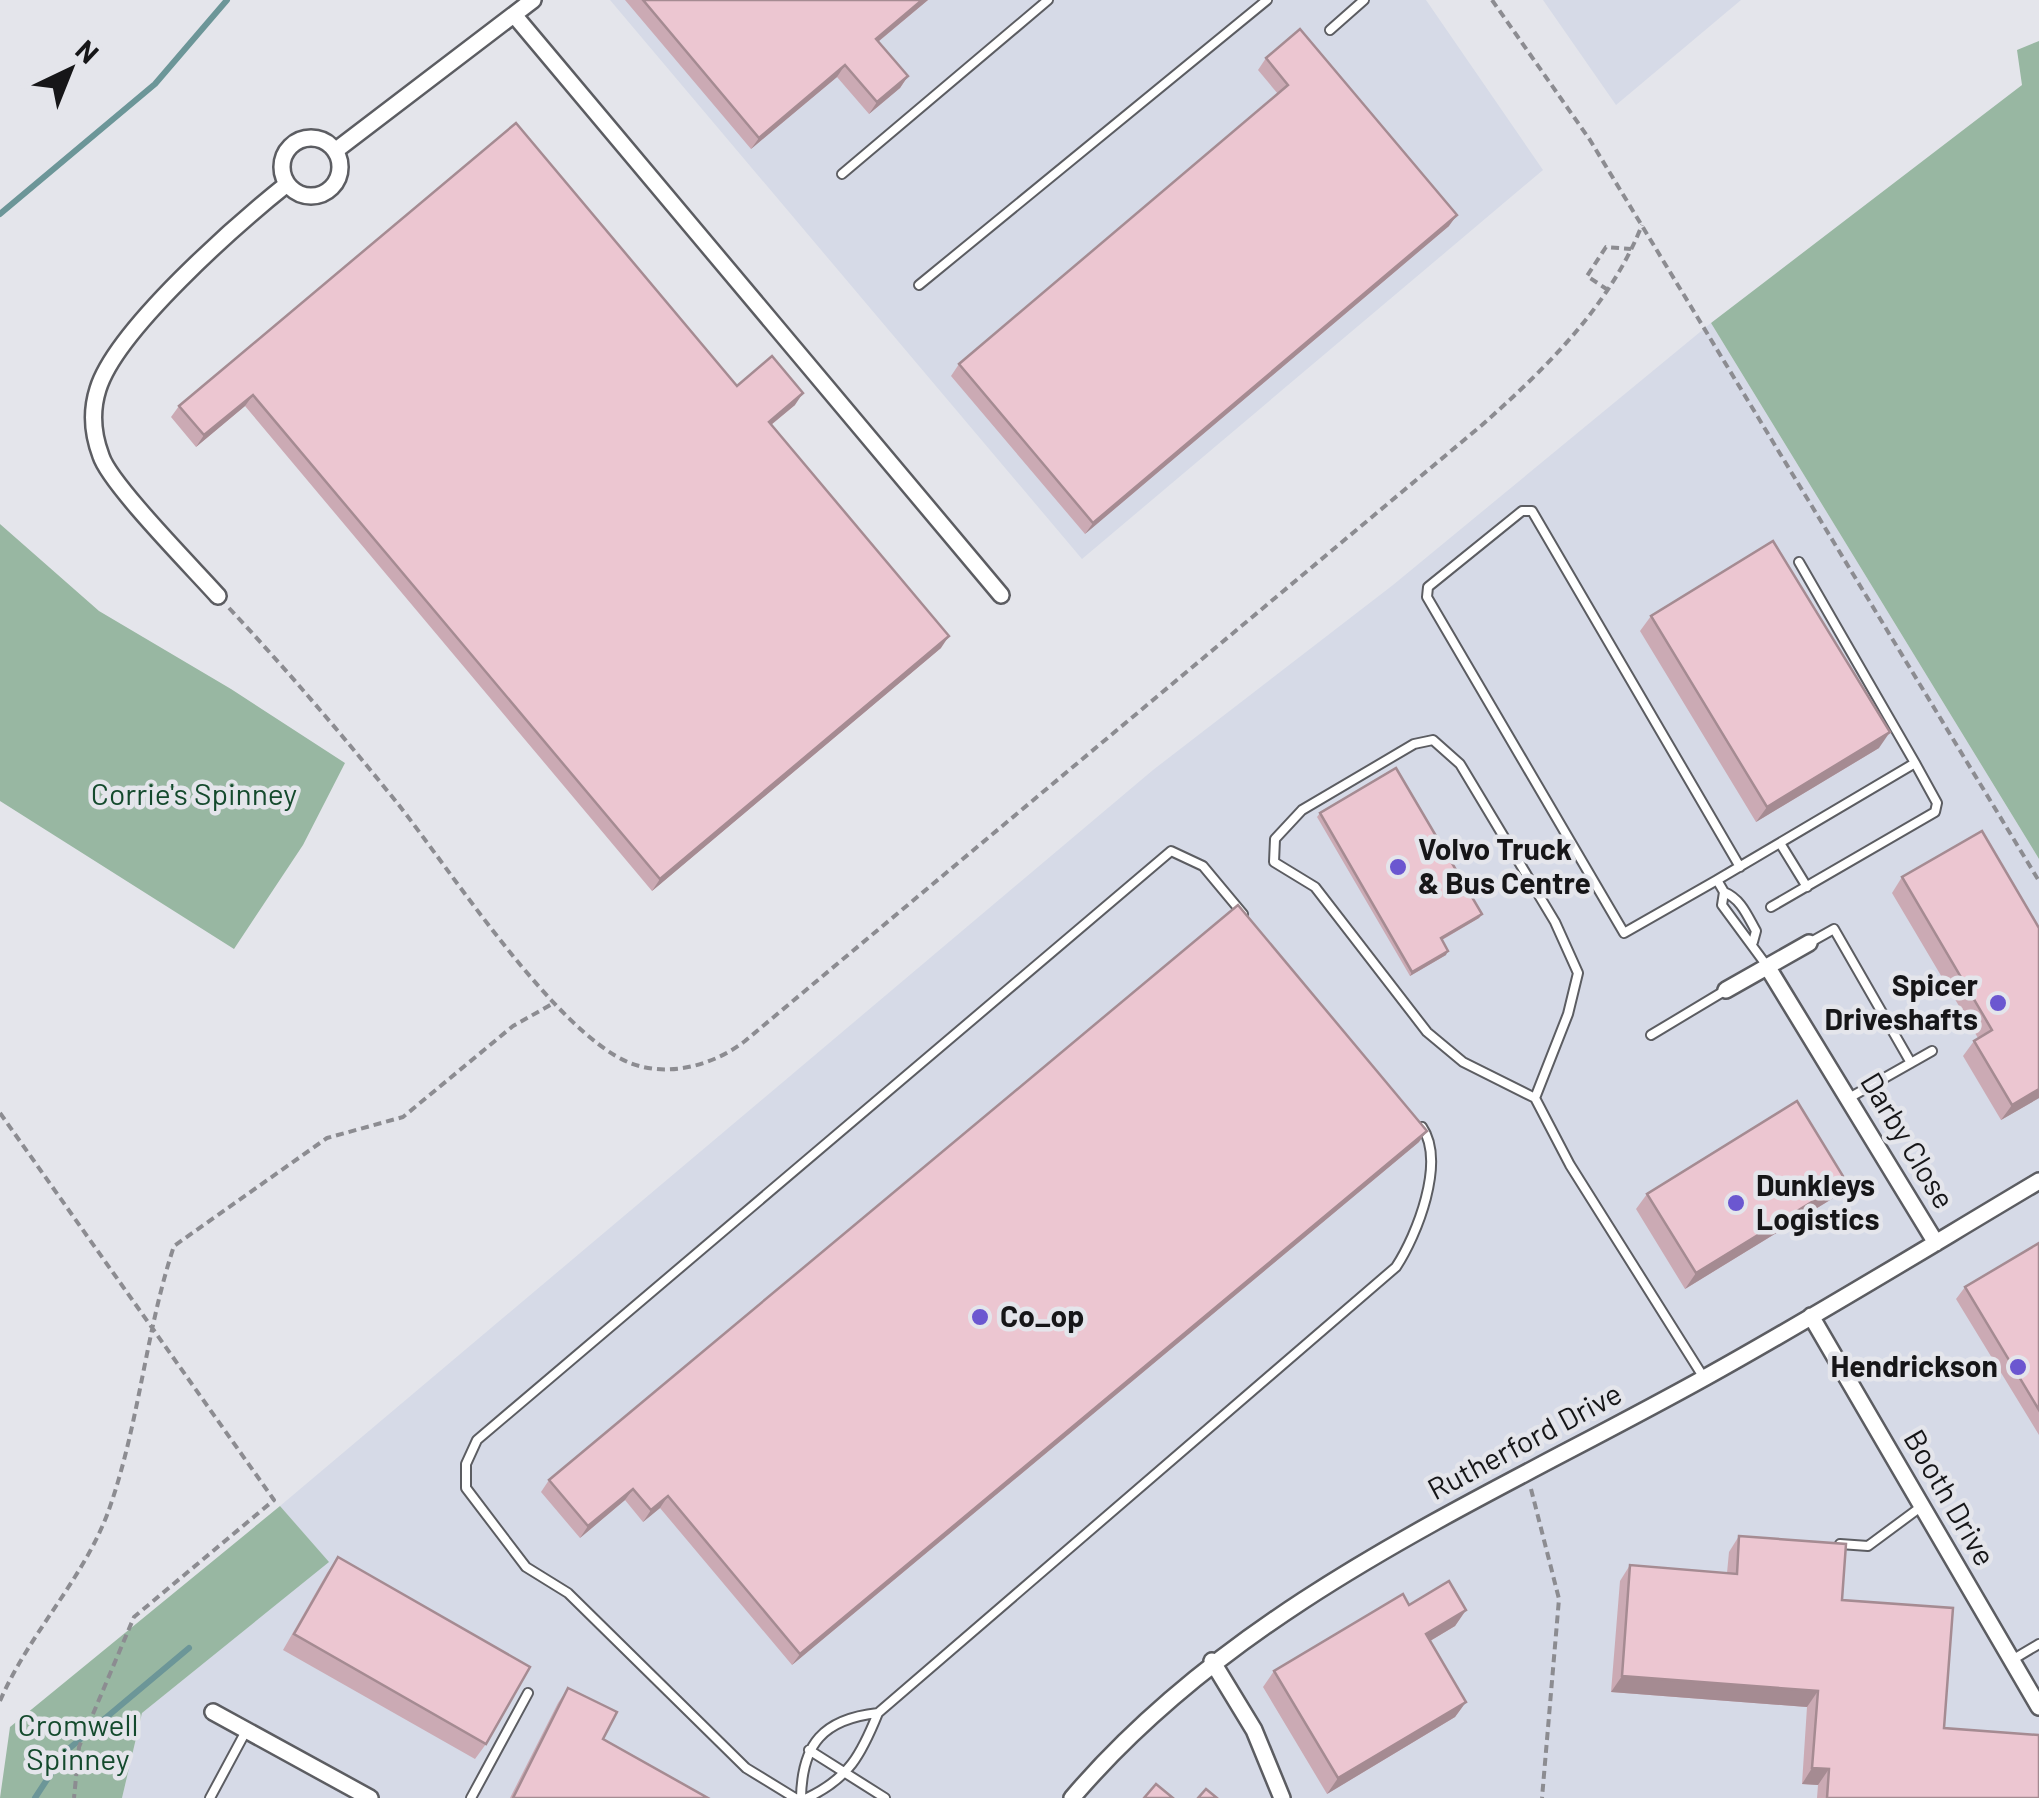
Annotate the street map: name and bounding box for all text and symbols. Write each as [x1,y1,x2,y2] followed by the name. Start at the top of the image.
[20,20,120,120] north arrow
[69,32,106,70] text: N
[91,775,297,811] park label: Corrie's Spinney
[1418,830,1591,900] place label: Volvo Truck & Bus Centre
[1387,856,1409,878] marker: Volvo Truck & Bus Centre
[1824,966,1979,1036] place label: Spicer Driveshafts
[1987,992,2009,1014] marker: Spicer Driveshafts
[1854,1065,1963,1215] street label: Darby Close
[1756,1166,1879,1236] place label: Dunkleys Logistics
[1725,1192,1747,1214] marker: Dunkleys Logistics
[1000,1297,1084,1333] place label: Co_op
[969,1306,991,1328] marker: Co_op
[1830,1347,1998,1383] place label: Hendrickson
[2007,1356,2029,1378] marker: Hendrickson
[1421,1374,1627,1506] street label: Rutherford Drive
[1897,1423,2004,1571] street label: Booth Drive
[18,1706,138,1776] park label: Cromwell Spinney

